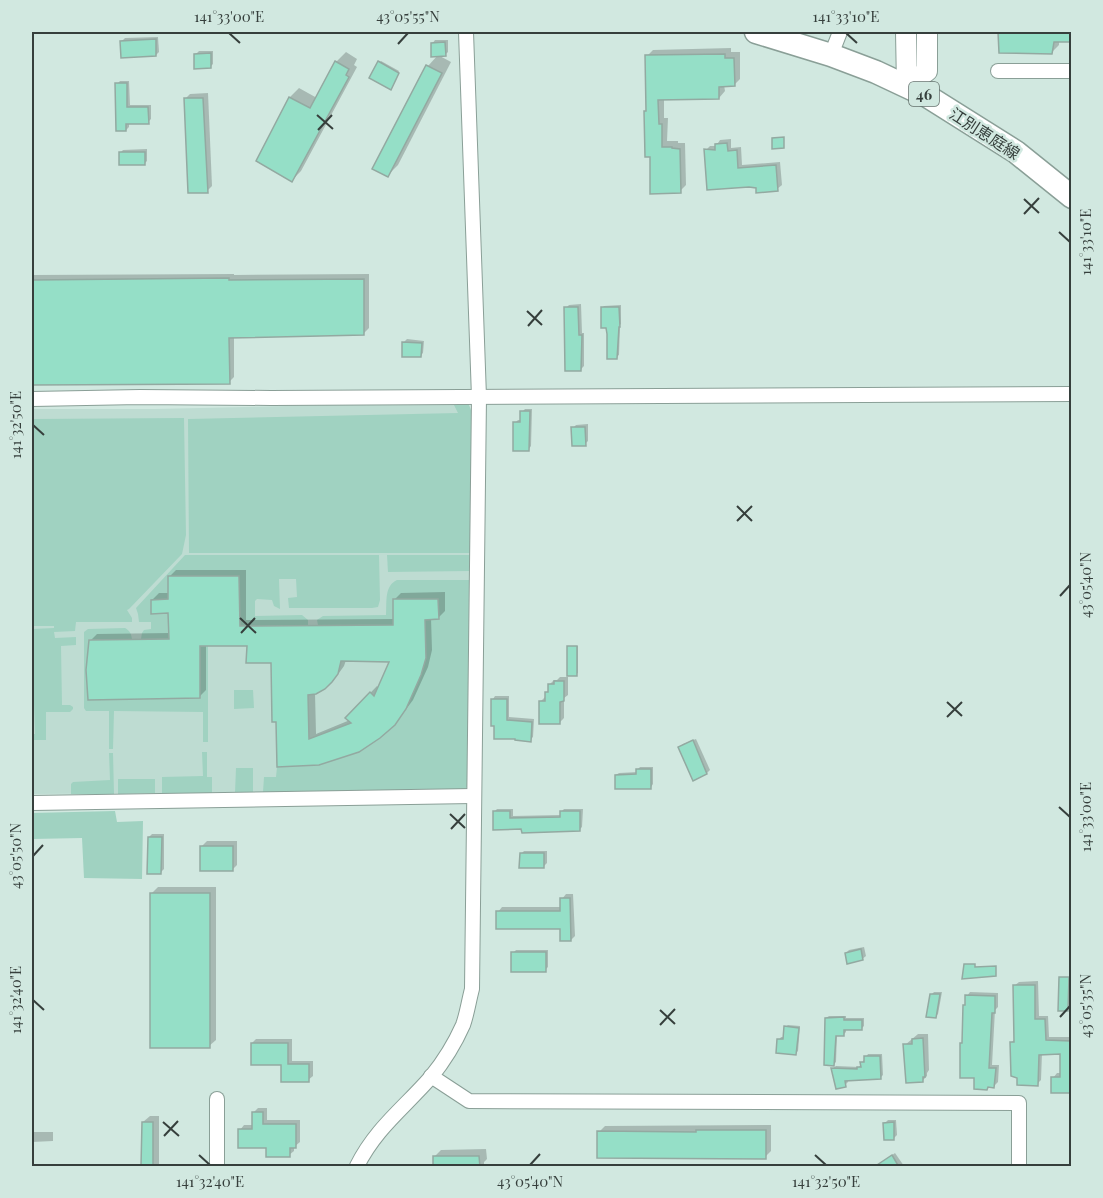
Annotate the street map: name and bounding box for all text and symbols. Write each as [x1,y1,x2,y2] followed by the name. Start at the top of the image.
[194,6,264,26] text: 141°33'00"E
[376,6,440,26] text: 43°05'55"N
[813,6,879,26] text: 141°33'10"E
[909,82,939,106] road number: 46
[946,102,1024,164] street label: 江別恵庭線
[1075,209,1095,275] text: 141°33'10"E
[5,391,25,459] text: 141°32'50"E
[1075,552,1095,618] text: 43°05'40"N
[1075,782,1095,852] text: 141°33'00"E
[5,823,25,889] text: 43°05'50"N
[5,966,25,1034] text: 141°32'40"E
[1075,974,1095,1038] text: 43°05'35"N
[176,1171,244,1191] text: 141°32'40"E
[497,1171,563,1191] text: 43°05'40"N
[792,1171,860,1191] text: 141°32'50"E

